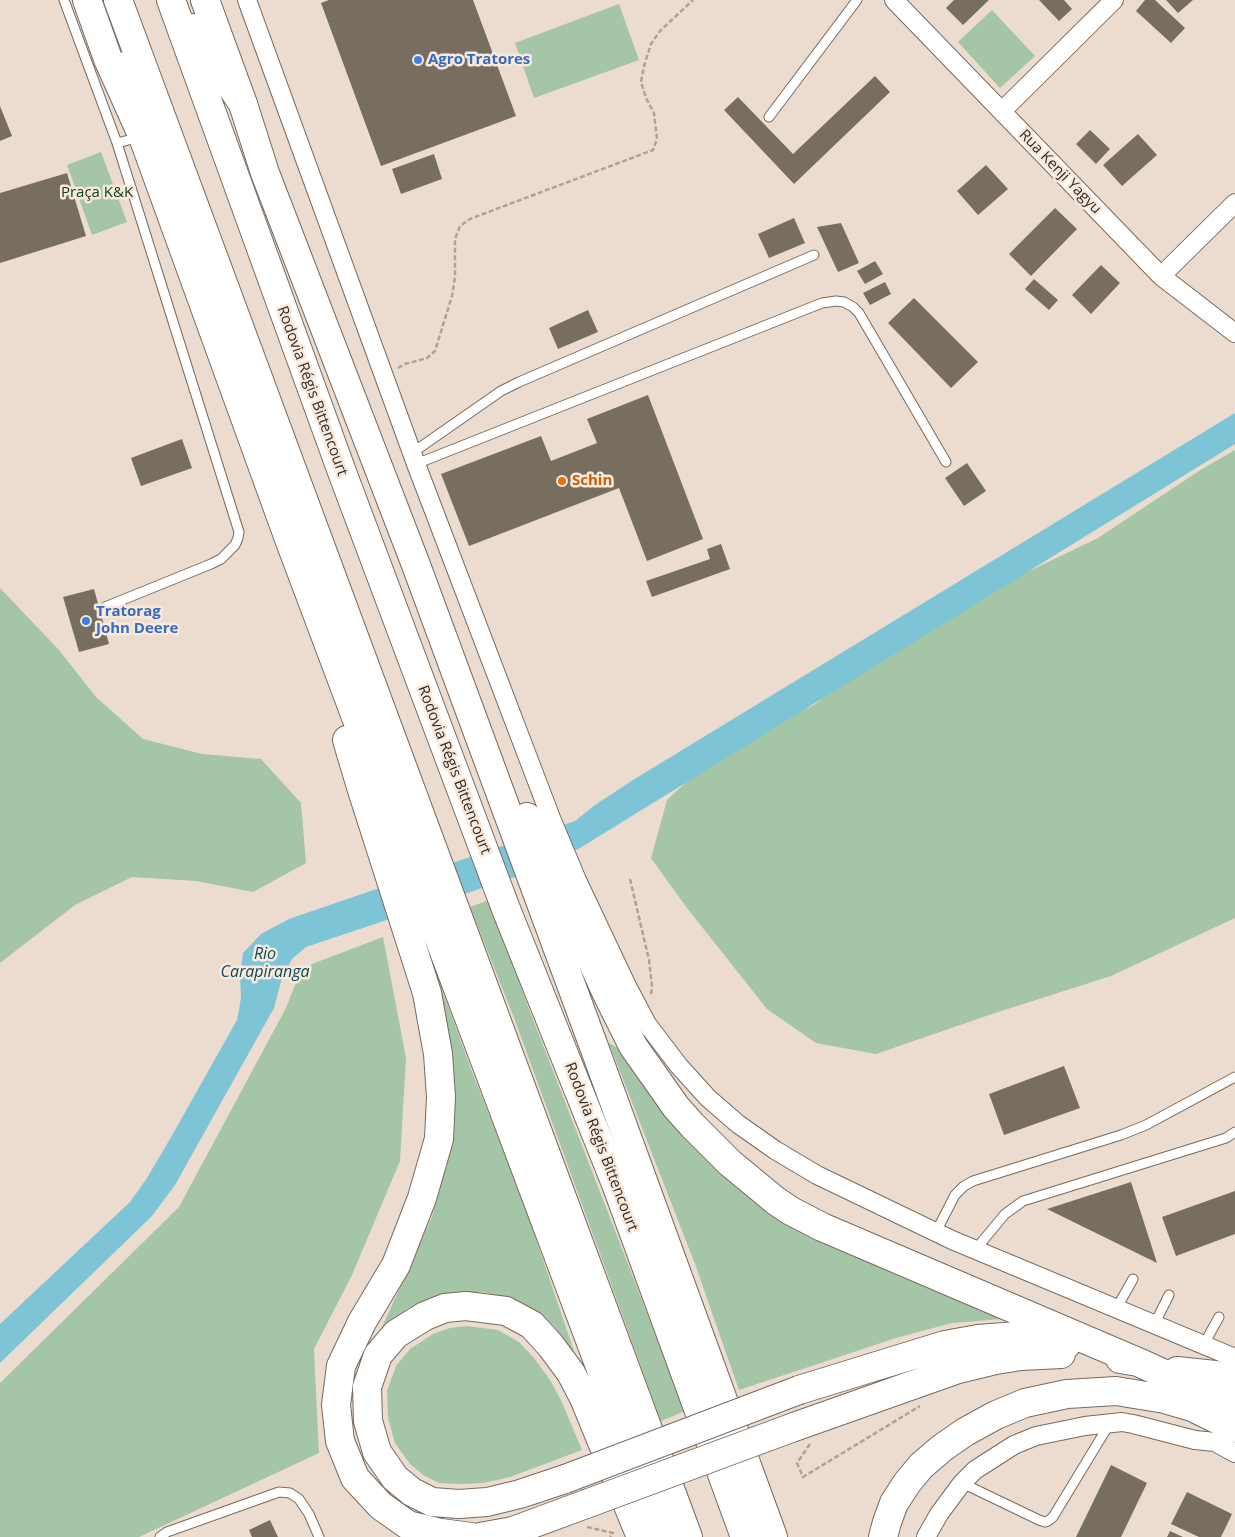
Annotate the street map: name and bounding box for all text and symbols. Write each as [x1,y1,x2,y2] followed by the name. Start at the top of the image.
[428,51,530,69] place label: Agro Tratores
[412,54,424,66] marker: Agro Tratores
[1015,126,1105,218] street label: Rua Kenji Yagyu
[61,184,133,202] park label: Praça K&K
[273,304,351,478] street label: Rodovia Régis Bittencourt
[572,472,612,490] place label: Schin
[556,475,568,487] marker: Schin
[96,603,178,638] place label: Tratorag John Deere
[80,615,92,627] marker: Tratorag John Deere
[413,683,495,857] street label: Rodovia Régis Bittencourt
[220,944,310,982] water label: Rio Carapiranga
[560,1060,642,1234] street label: Rodovia Régis Bittencourt

